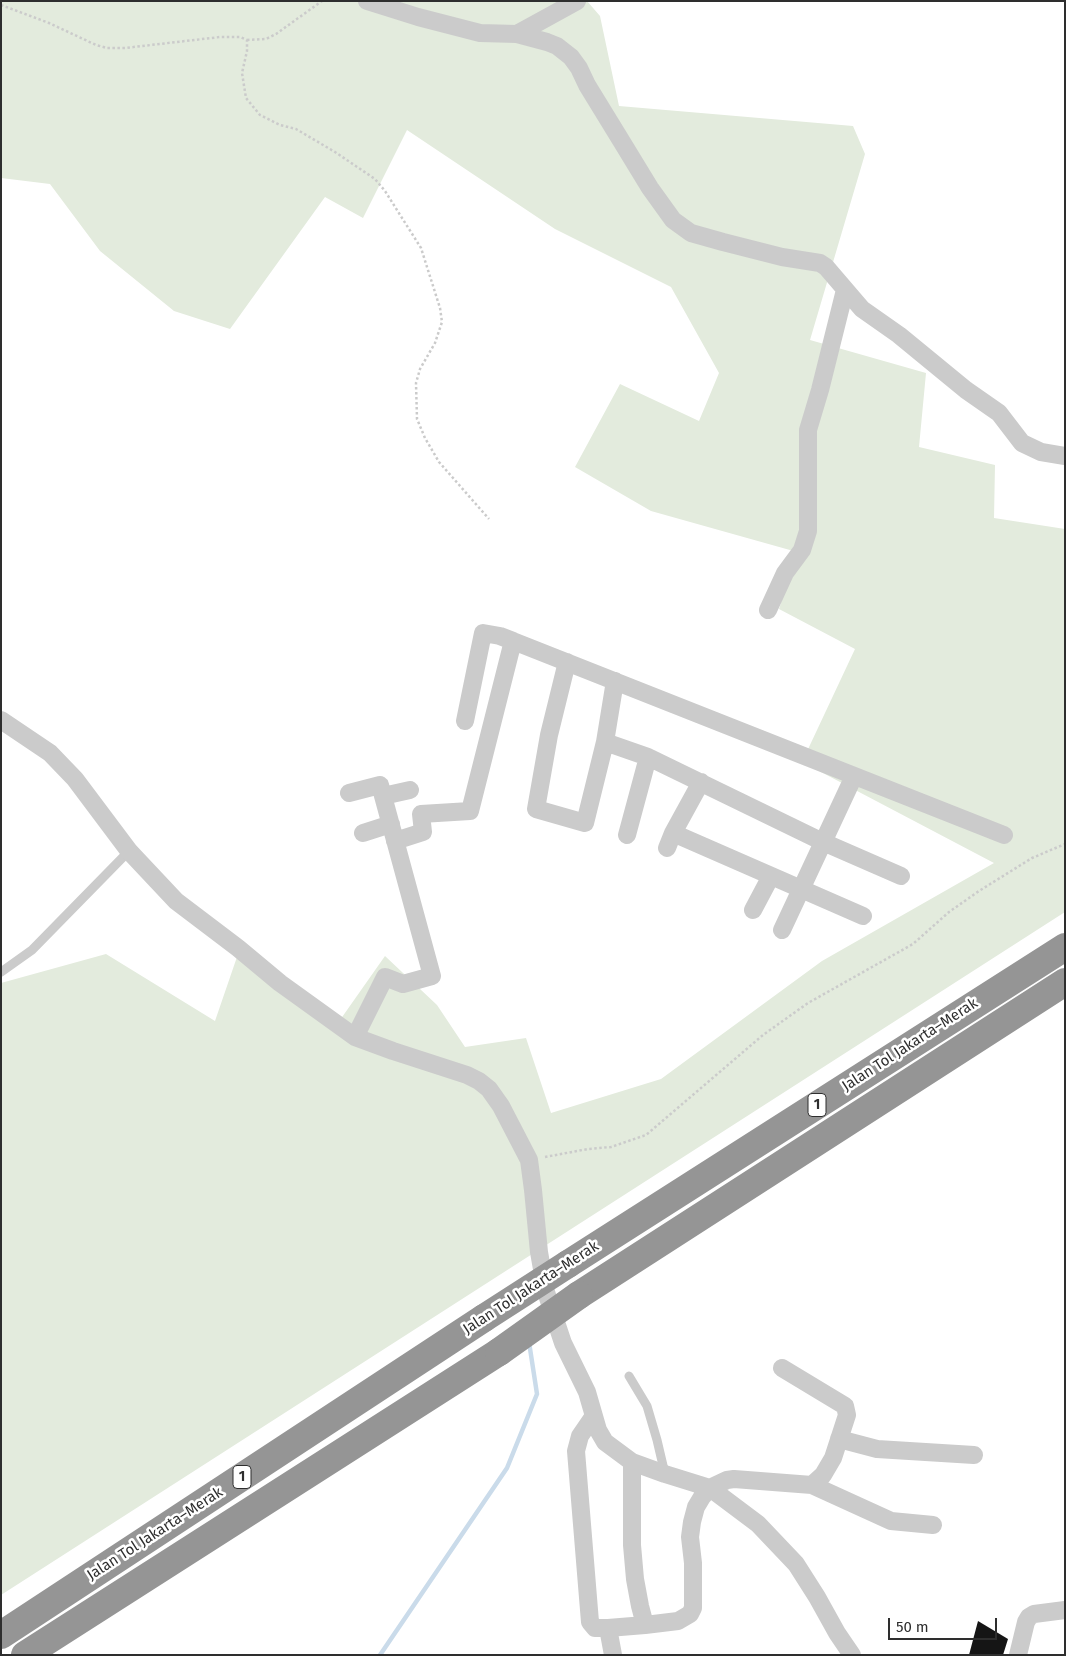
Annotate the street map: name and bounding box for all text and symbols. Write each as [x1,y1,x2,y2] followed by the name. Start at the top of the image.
[839,994,981,1096] street label: Jalan Tol Jakarta–Merak
[808,1094,826,1116] road number: 1
[460,1237,602,1339] street label: Jalan Tol Jakarta–Merak
[233,1465,251,1488] road number: 1
[84,1483,226,1585] street label: Jalan Tol Jakarta–Merak
[891,1608,1000,1640] scale bar
[896,1618,929,1636] text: 50 m

